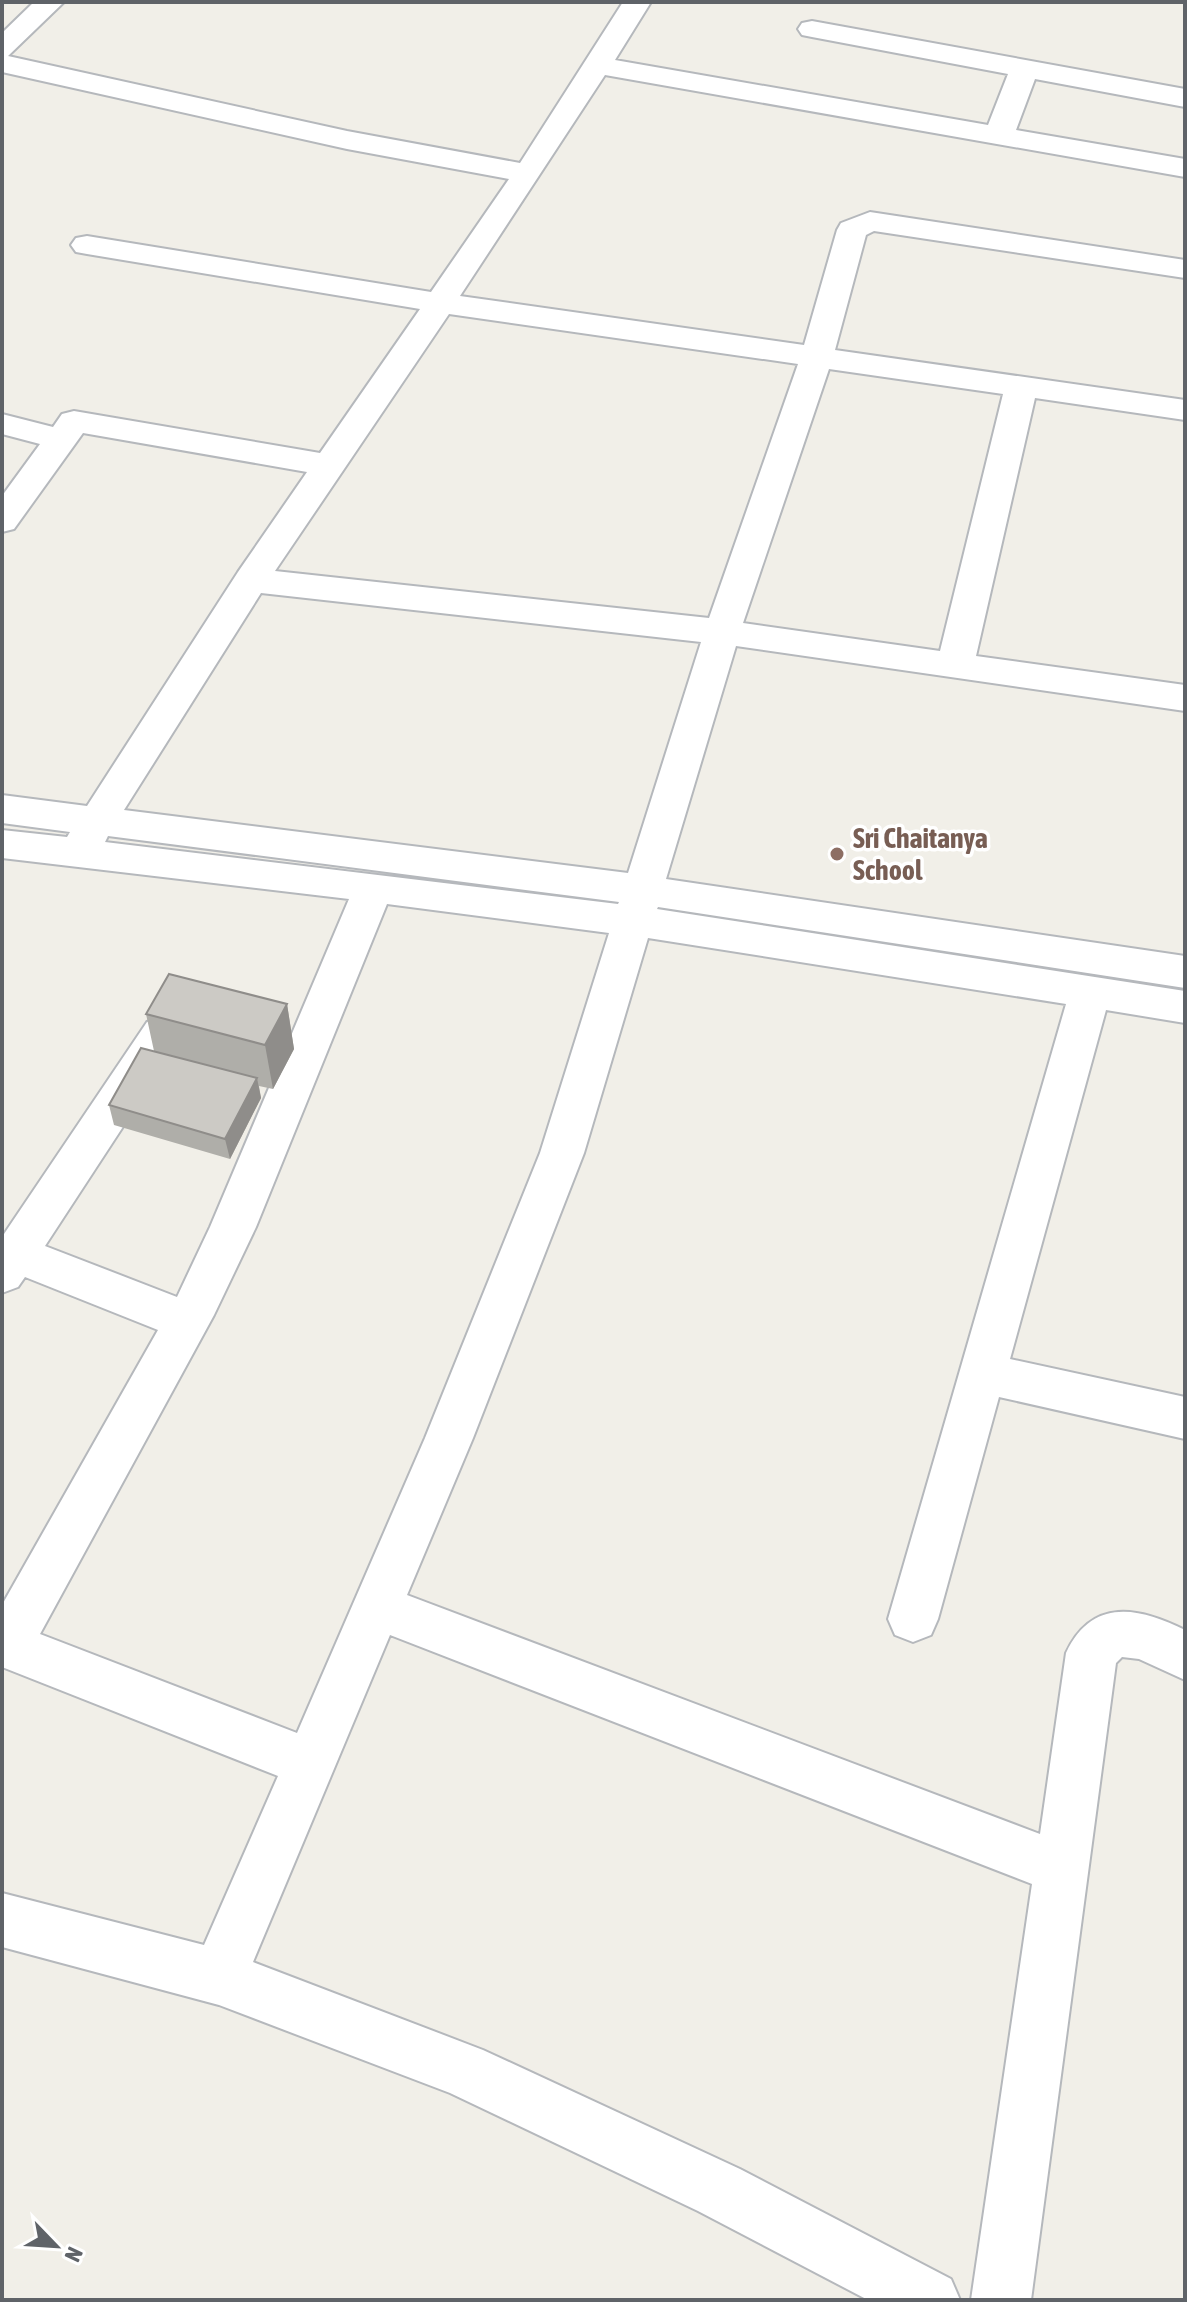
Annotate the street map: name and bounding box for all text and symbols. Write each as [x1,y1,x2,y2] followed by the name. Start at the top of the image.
[853,822,988,886] place label: Sri Chaitanya School
[828,845,846,863] marker: Sri Chaitanya School
[16,2206,96,2286] north arrow
[60,2243,89,2266] text: N

